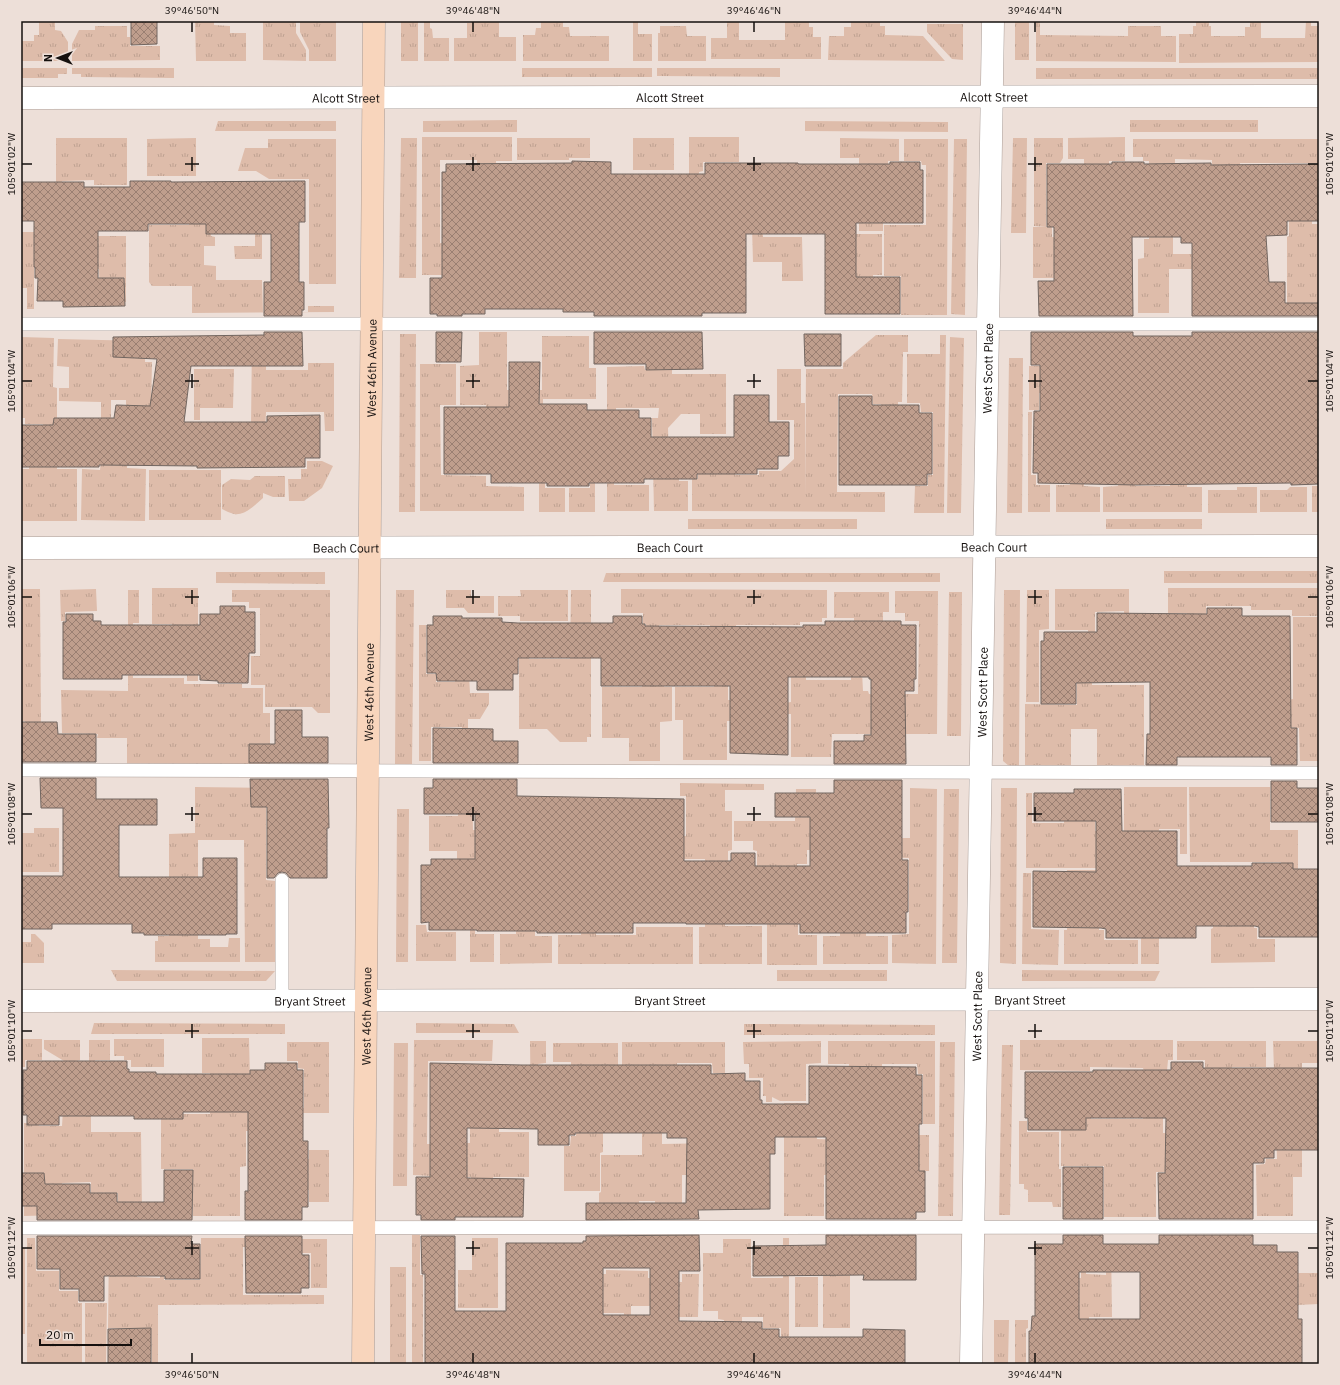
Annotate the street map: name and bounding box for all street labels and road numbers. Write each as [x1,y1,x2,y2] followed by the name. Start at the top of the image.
[636,89,704,105] street label: Alcott Street
[960,89,1028,104] street label: Alcott Street
[312,90,380,105] street label: Alcott Street
[363,318,379,417] street label: West 46th Avenue
[979,322,996,413] street label: West Scott Place
[637,539,703,555] street label: Beach Court
[961,539,1027,554] street label: Beach Court
[313,540,379,555] street label: Beach Court
[361,642,376,741] street label: West 46th Avenue
[974,646,990,737] street label: West Scott Place
[358,966,374,1065] street label: West 46th Avenue
[968,970,985,1061] street label: West Scott Place
[634,992,706,1008] street label: Bryant Street
[994,992,1066,1007] street label: Bryant Street
[274,993,346,1008] street label: Bryant Street

